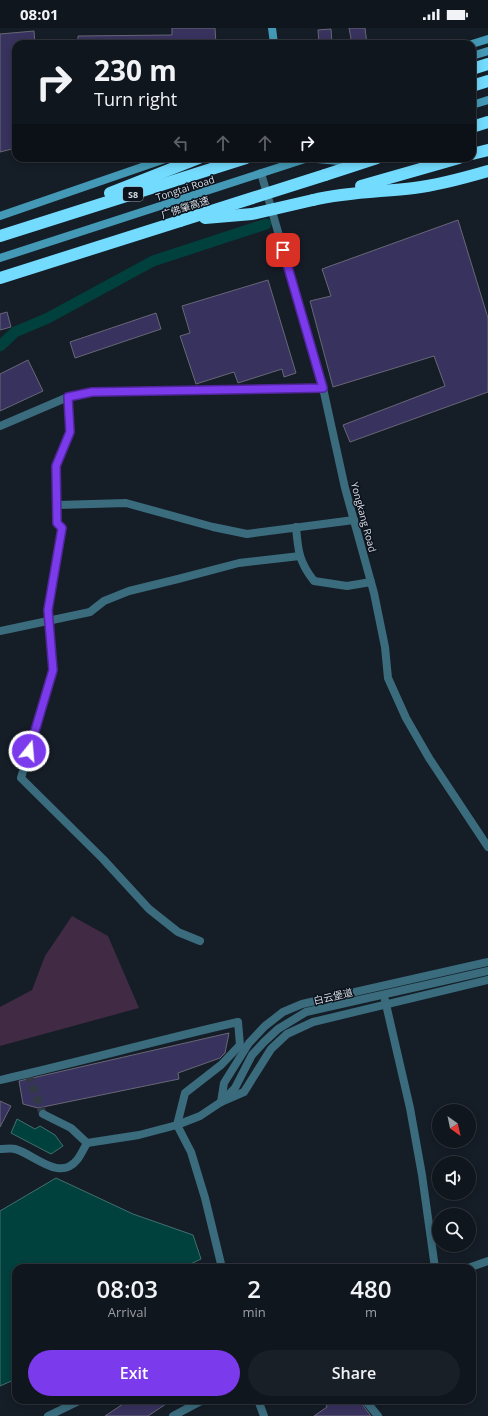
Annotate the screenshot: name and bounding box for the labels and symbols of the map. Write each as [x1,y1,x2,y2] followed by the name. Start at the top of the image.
[154,172,216,204] street label: Tongtai Road
[123,187,143,201] road number: S8
[159,193,211,221] street label: 广佛肇高速
[266,233,300,267] pin
[348,480,380,554] street label: Yongkang Road
[8,730,50,772] position arrow
[312,985,354,1007] street label: 白云堡道
[432,1104,476,1148] north arrow

